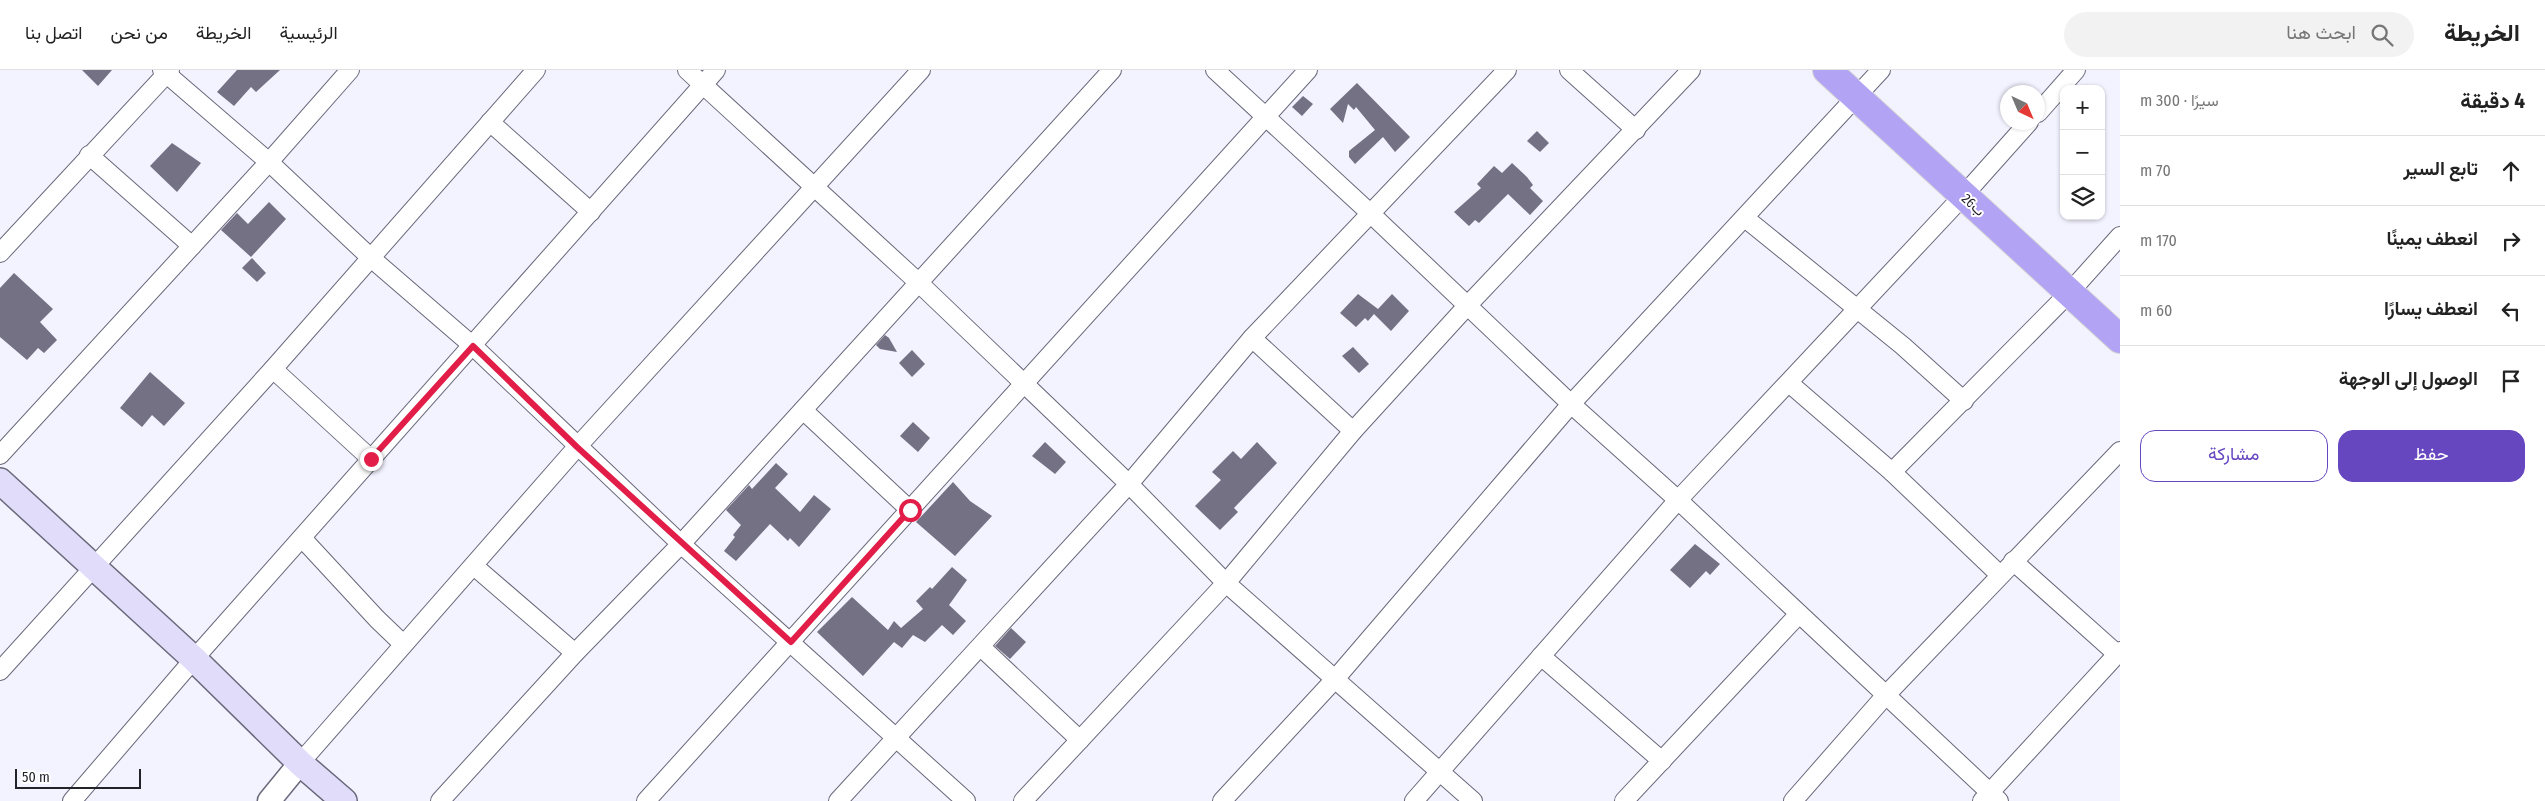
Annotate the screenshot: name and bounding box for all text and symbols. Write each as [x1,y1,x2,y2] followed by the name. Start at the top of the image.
[2064,12,2414,57] search box
[2444,19,2520,47] text: الخريطة
[2286,21,2356,44] text: ابحث هنا
[2368,21,2396,49] icon: search
[25,22,83,44] text: اتصل بنا
[111,22,168,44] text: من نحن
[196,22,251,44] text: الخريطة
[279,22,338,44] text: الرئيسية
[2000,85,2045,130] north arrow
[2060,85,2105,220] map controls
[2060,85,2105,130] button: +
[2460,88,2525,114] text: 4 دقيقة
[2140,91,2219,110] text: سيرًا · 300 m
[2060,130,2105,175] button: −
[2403,157,2478,180] text: تابع السير
[2497,157,2525,185] icon: ahead
[2140,161,2171,180] text: 70 m
[2060,175,2105,220] button: layers
[1958,190,1988,220] street label: 26ب
[2386,227,2478,250] text: انعطف يمينًا
[2497,227,2525,255] icon: right
[2140,231,2177,250] text: 170 m
[2384,297,2478,320] text: انعطف يسارًا
[2497,297,2525,325] icon: left
[2140,301,2172,320] text: 60 m
[2339,367,2478,390] text: الوصول إلى الوجهة
[2497,367,2525,395] icon: arrive
[2140,430,2328,482] button: مشاركة
[2338,430,2525,482] button: حفظ
[360,448,383,471] route end
[899,499,922,522] route start
[15,766,141,789] scale bar
[22,769,50,786] text: 50 m

